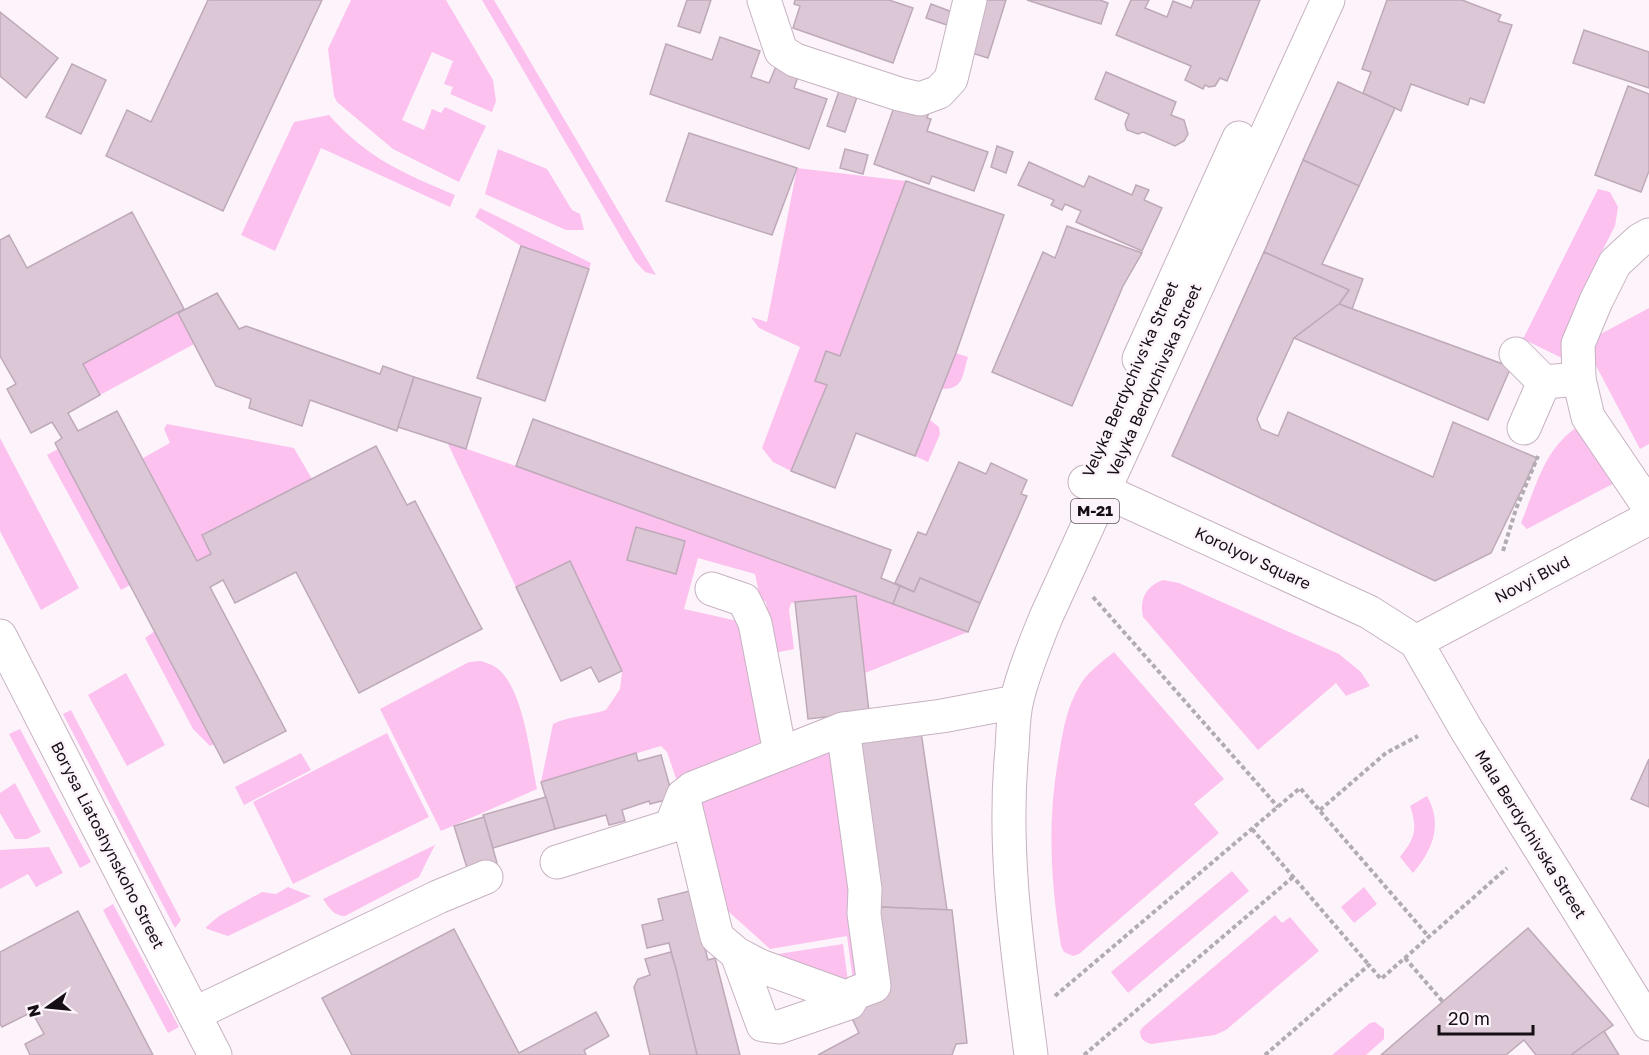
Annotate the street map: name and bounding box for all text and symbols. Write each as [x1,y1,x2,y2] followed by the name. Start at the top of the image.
[1078,278,1182,480] street label: Velyka Berdychivs'ka Street
[1102,281,1206,479] street label: Velyka Berdychivska Street
[1071,499,1119,523] road number: М-21
[1192,522,1314,594] street label: Korolyov Square
[1491,551,1573,607] street label: Novyi Blvd
[47,738,169,952] street label: Borysa Liatoshynskoho Street
[1471,746,1591,922] street label: Mala Berdychivska Street
[18,977,78,1037] north arrow
[1439,998,1534,1036] scale bar
[22,1002,45,1019] text: N
[1448,1007,1490,1029] text: 20 m

